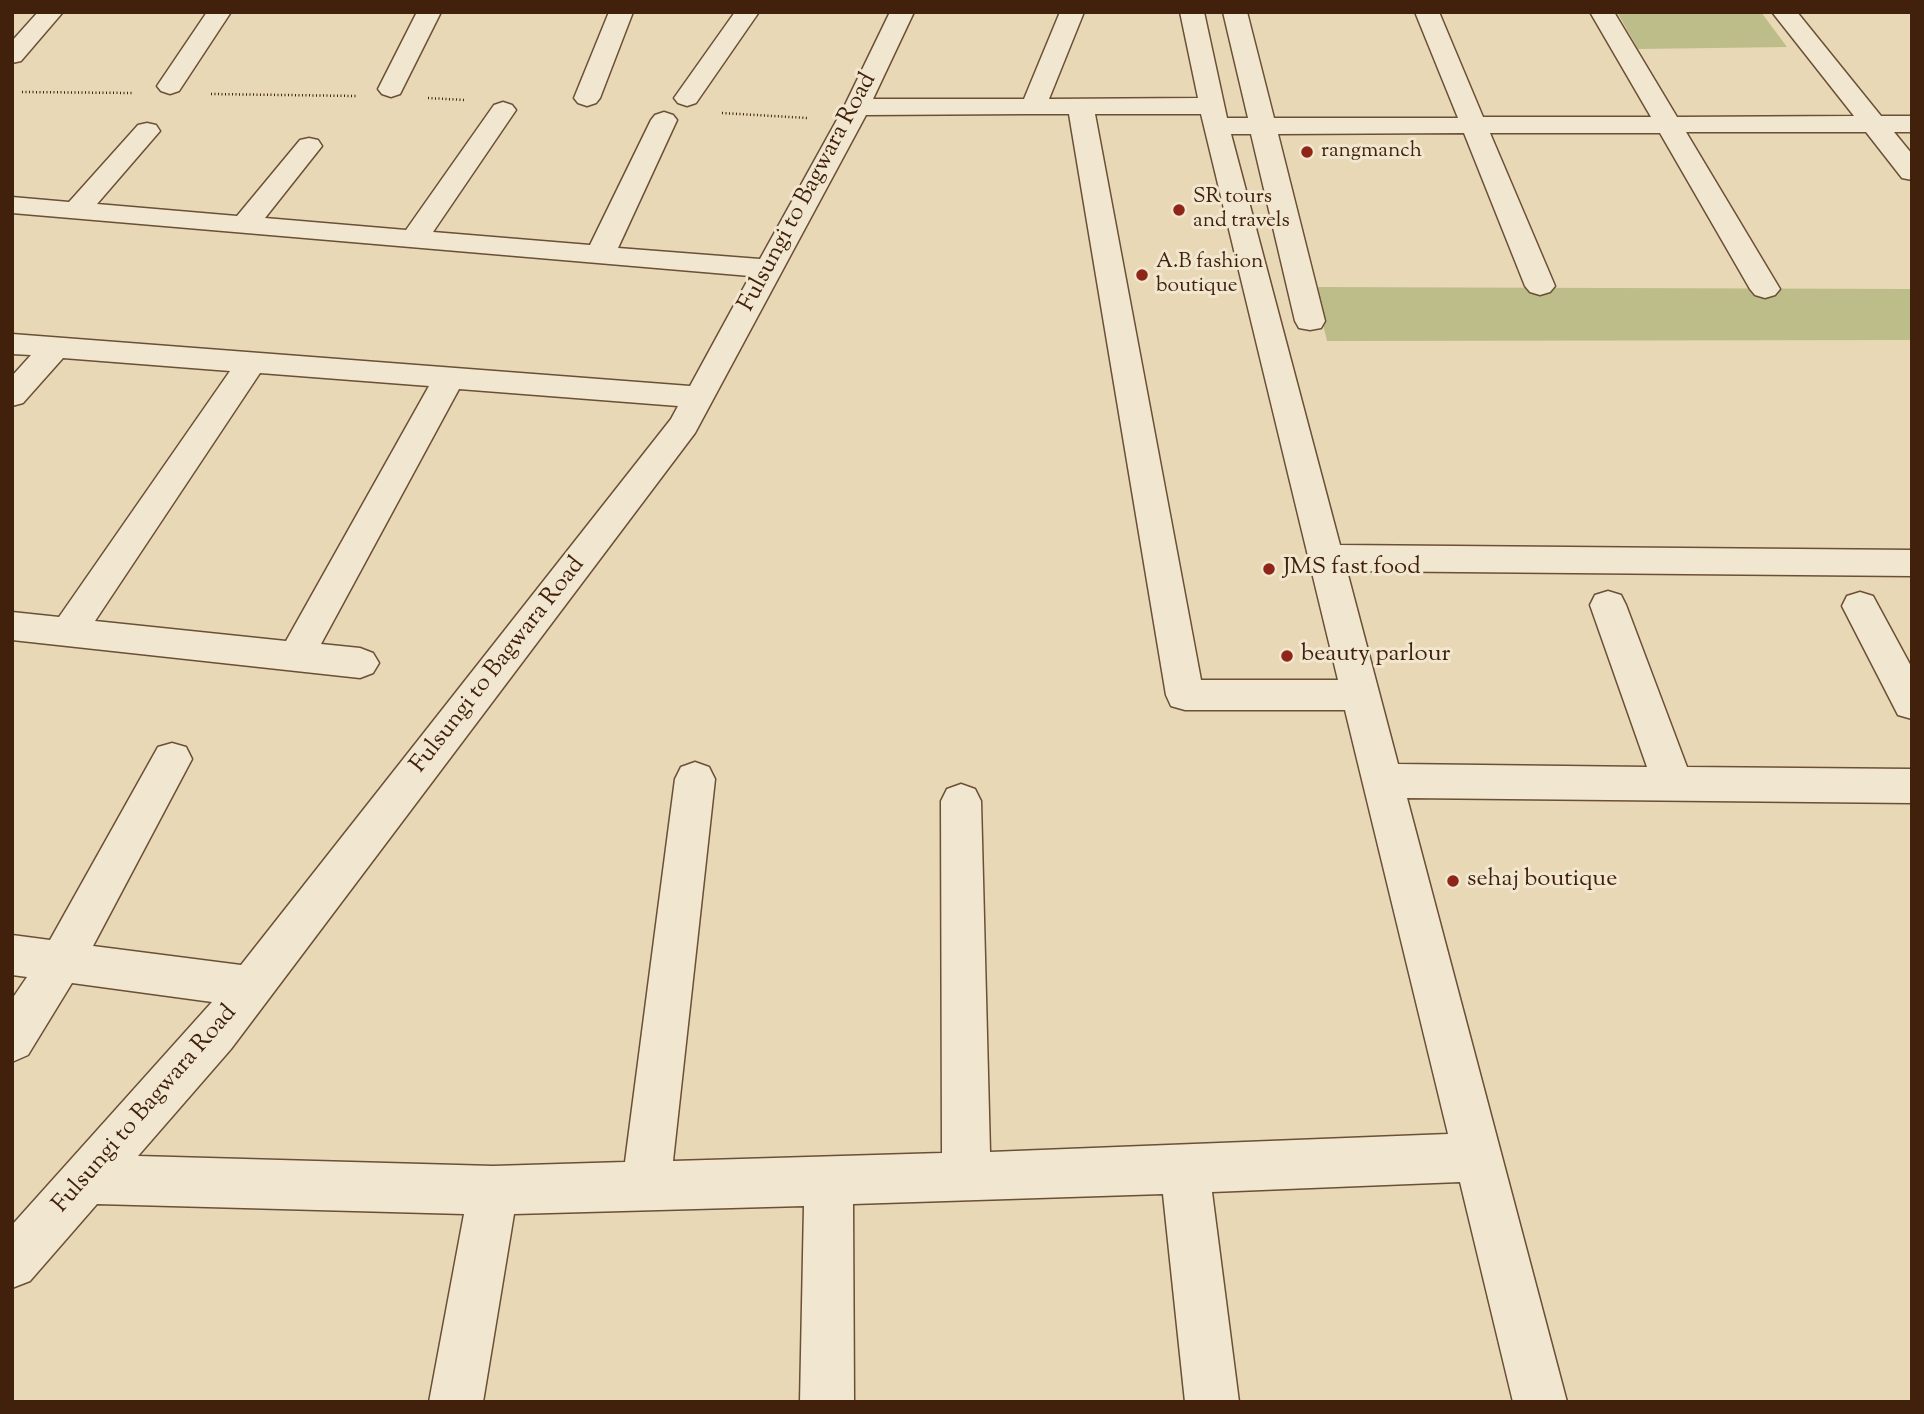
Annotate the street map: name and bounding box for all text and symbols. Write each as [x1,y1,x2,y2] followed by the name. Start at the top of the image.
[734,69,884,317] street label: Fulsungi to Bagwara Road
[1321,139,1422,165] place label: rangmanch
[1299,144,1315,160] marker: rangmanch
[1193,185,1290,235] place label: SR tours and travels
[1171,202,1187,218] marker: SR tours and travels
[1156,250,1263,300] place label: A.B fashion boutique
[1134,267,1150,283] marker: A.B fashion boutique
[406,552,592,780] street label: Fulsungi to Bagwara Road
[1283,555,1421,583] place label: JMS fast food
[1261,561,1277,577] marker: JMS fast food
[1301,642,1450,670] place label: beauty parlour
[1279,648,1295,664] marker: beauty parlour
[1467,867,1617,895] place label: sehaj boutique
[1445,873,1461,889] marker: sehaj boutique
[48,1000,244,1220] street label: Fulsungi to Bagwara Road

